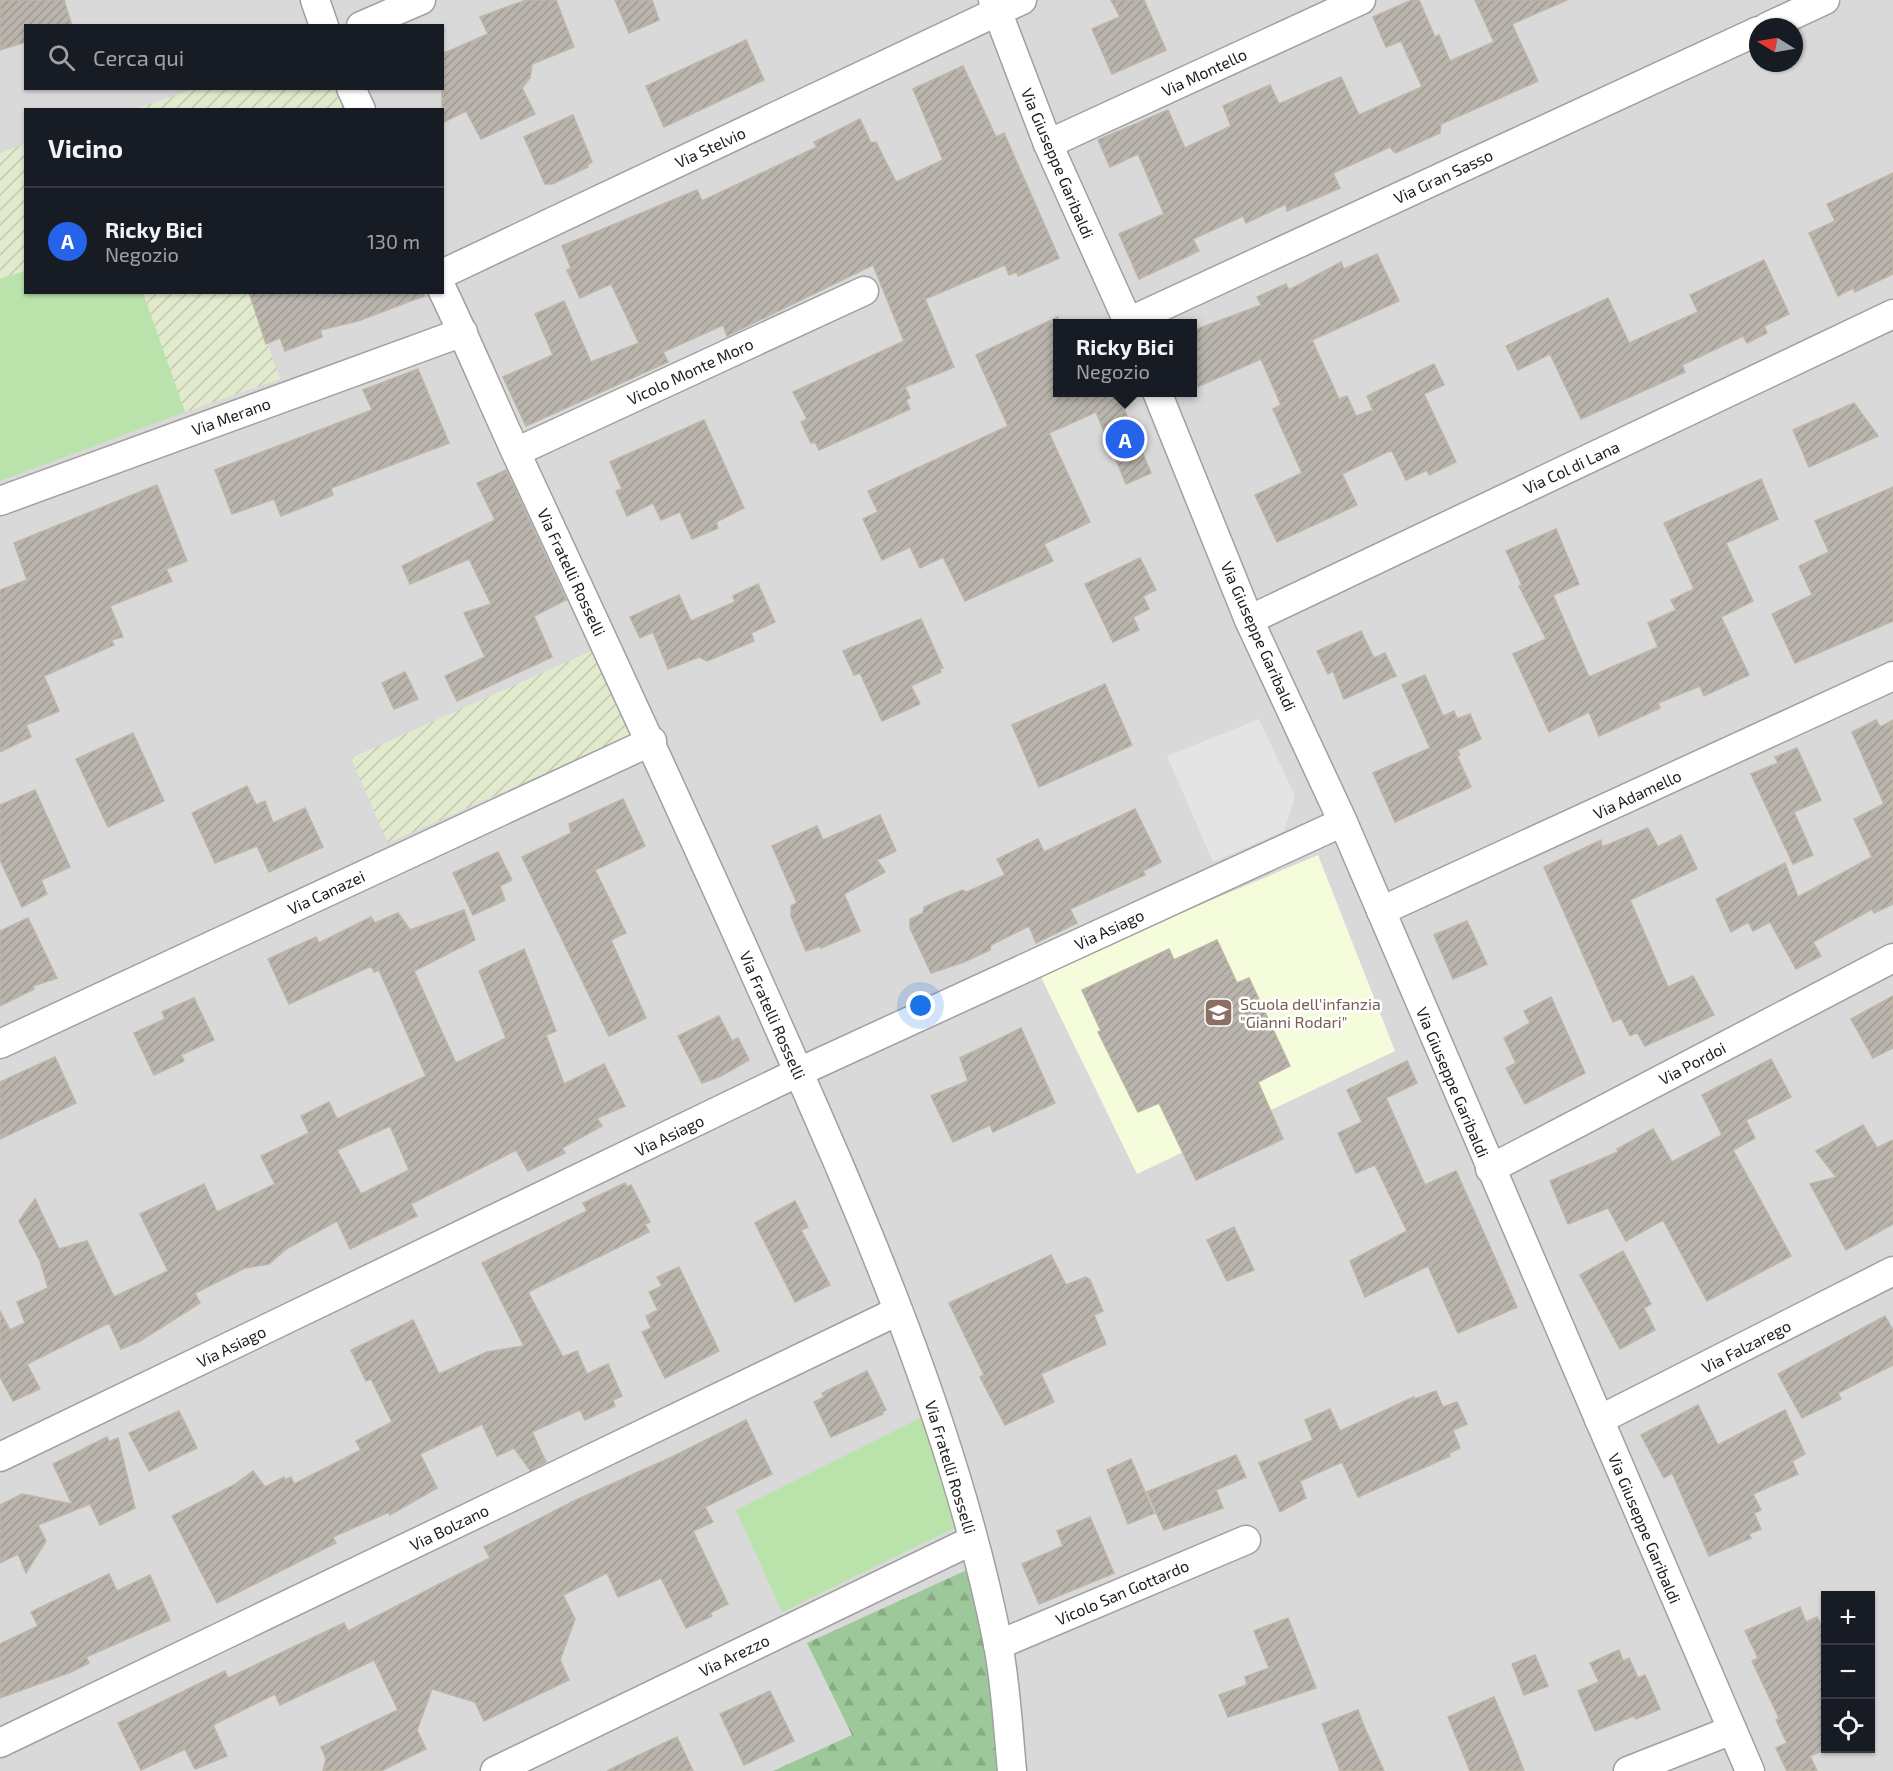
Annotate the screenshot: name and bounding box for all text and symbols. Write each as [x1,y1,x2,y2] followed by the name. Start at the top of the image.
[1749,18,1803,72] north arrow
[24,24,444,90] search box
[45,41,78,74] icon: search
[93,44,184,70] text: Cerca qui
[1158,44,1250,100] street label: Via Montello
[1018,85,1098,241] street label: Via Giuseppe Garibaldi
[672,122,748,172] street label: Via Stelvio
[48,132,123,163] text: Vicino
[1390,145,1496,207] street label: Via Gran Sasso
[105,216,203,242] text: Ricky Bici
[61,229,74,253] text: A
[367,229,420,253] text: 130 m
[105,242,179,266] text: Negozio
[1053,319,1197,397] popup
[624,333,756,409] street label: Vicolo Monte Moro
[1076,333,1174,359] text: Ricky Bici
[1076,359,1150,383] text: Negozio
[189,393,273,439] street label: Via Merano
[1106,416,1144,462] pin: A
[1520,436,1622,498] street label: Via Col di Lana
[534,505,610,639] street label: Via Fratelli Rosselli
[1217,558,1301,714] street label: Via Giuseppe Garibaldi
[1590,765,1684,823] street label: Via Adamello
[284,866,368,918] street label: Via Canazei
[1071,905,1147,953] street label: Via Asiago
[736,948,810,1082] street label: Via Fratelli Rosselli
[906,991,935,1020] your location
[1240,994,1381,1031] place label: Scuola dell'infanzia "Gianni Rodari"
[1203,996,1235,1028] school or university icon: Scuola dell'infanzia "Gianni Rodari"
[1413,1004,1493,1160] street label: Via Giuseppe Garibaldi
[1655,1037,1729,1089] street label: Via Pordoi
[631,1110,707,1160] street label: Via Asiago
[1698,1315,1794,1377] street label: Via Falzarego
[193,1321,269,1371] street label: Via Asiago
[922,1398,980,1536] street label: Via Fratelli Rosselli
[1605,1450,1685,1606] street label: Via Giuseppe Garibaldi
[407,1500,491,1554] street label: Via Bolzano
[1052,1555,1192,1629] street label: Vicolo San Gottardo
[1821,1591,1875,1753] map controls
[1821,1591,1875,1645] button: +
[696,1630,772,1680] street label: Via Arezzo
[1821,1645,1875,1699] button: −
[1821,1699,1875,1753] button: locate

